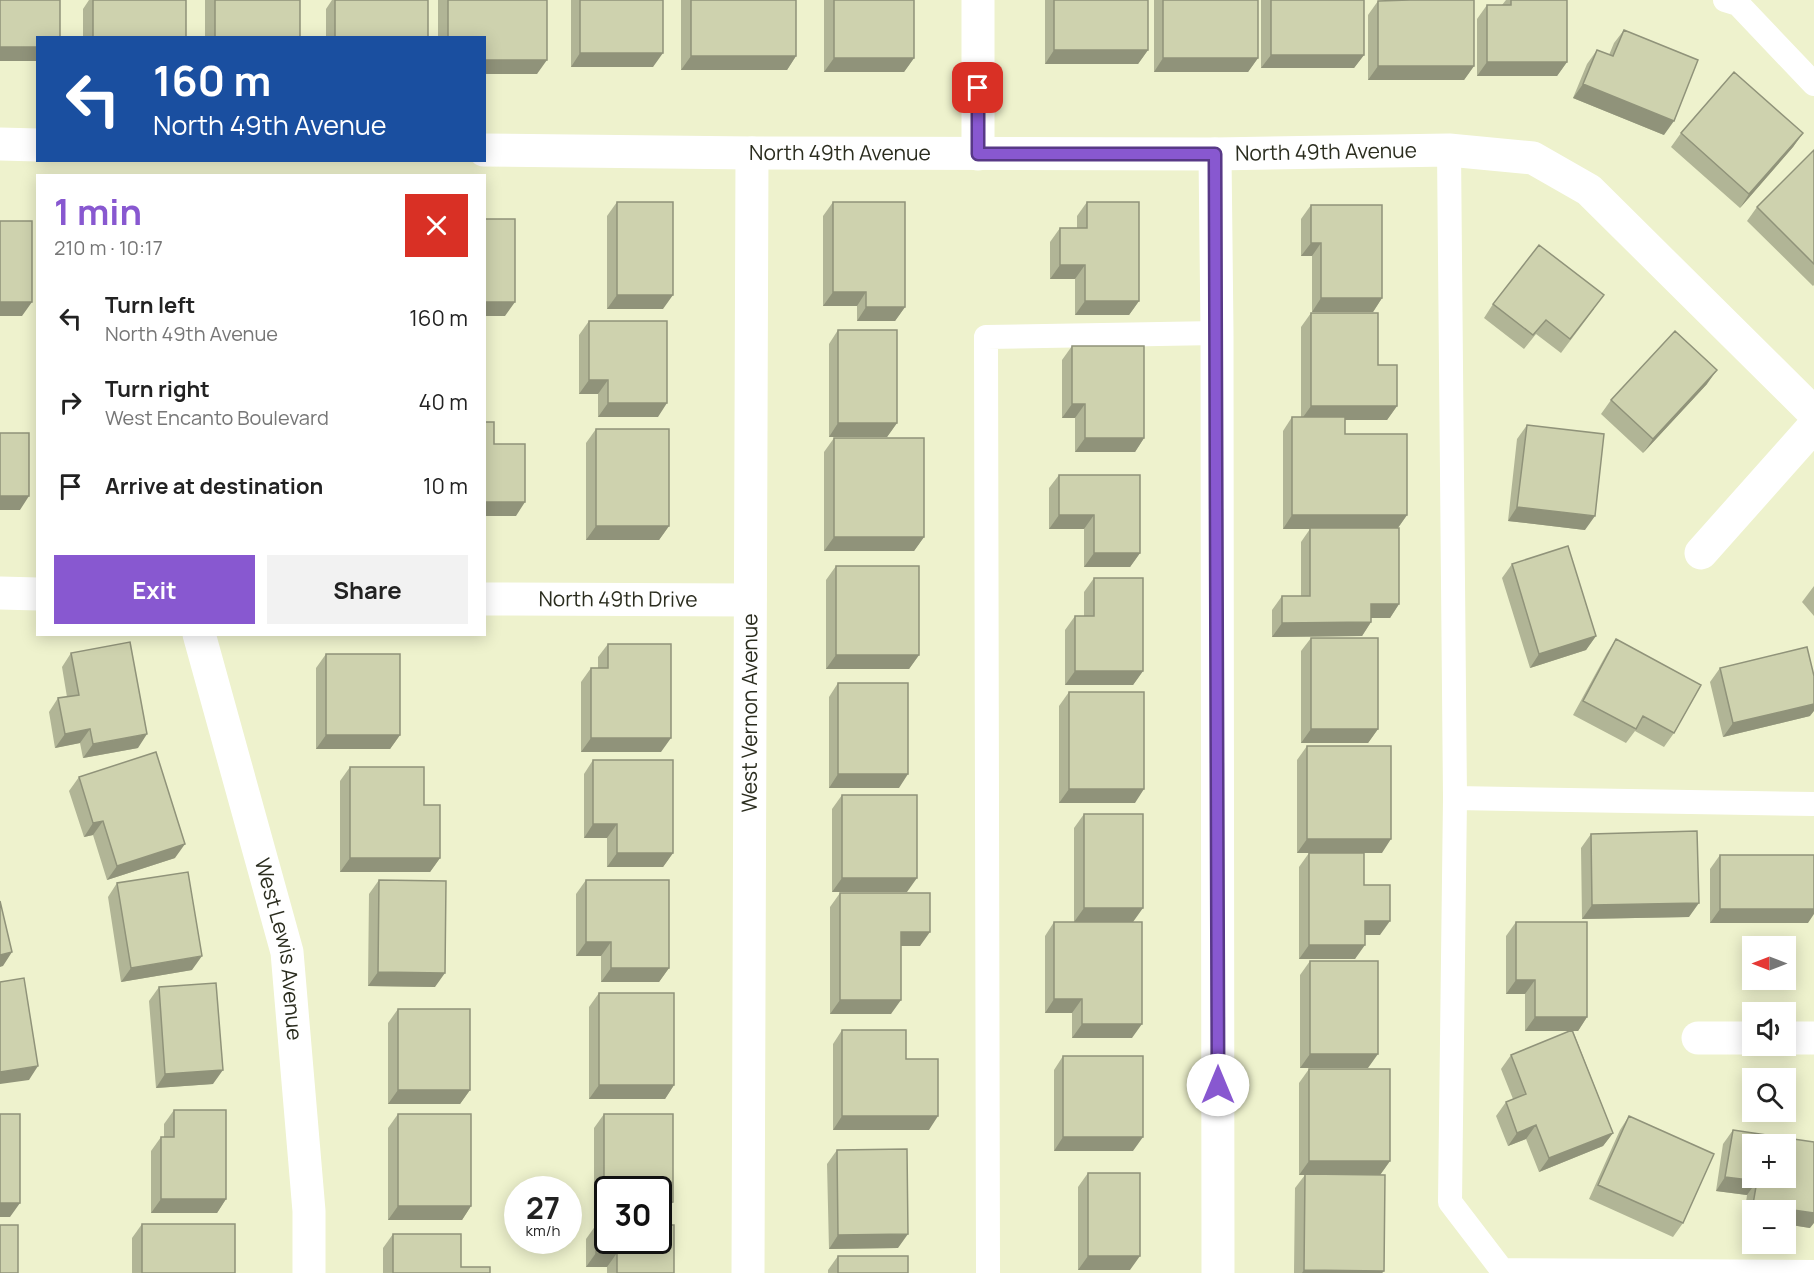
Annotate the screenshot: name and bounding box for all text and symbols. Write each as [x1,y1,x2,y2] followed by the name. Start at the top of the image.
[153,51,271,109] text: 160 m
[54,60,132,138] icon: left
[952,62,1003,113] pin
[961,71,994,104] icon: arrive
[153,106,387,143] text: North 49th Avenue
[1235,136,1417,167] street label: North 49th Avenue
[749,138,931,166] street label: North 49th Avenue
[54,187,142,236] text: 1 min
[405,194,468,257] button: close
[54,234,163,261] text: 210 m · 10:17
[105,290,195,320] text: Turn left
[54,302,87,335] icon: left
[409,303,468,333] text: 160 m
[105,320,278,347] text: North 49th Avenue
[105,374,210,404] text: Turn right
[54,386,87,419] icon: right
[419,387,468,417] text: 40 m
[105,404,329,431] text: West Encanto Boulevard
[54,470,87,503] icon: arrive
[105,471,323,501] text: Arrive at destination
[423,471,468,501] text: 10 m
[54,555,255,624] button: Exit
[267,555,468,624] button: Share
[538,584,698,613] street label: North 49th Drive
[735,613,763,813] street label: West Vernon Avenue
[249,855,309,1041] street label: West Lewis Avenue
[1742,936,1796,990] north arrow
[1742,936,1796,1254] map controls
[1742,1002,1796,1056] button: sound
[1186,1053,1250,1117] position arrow
[1742,1068,1796,1122] button: search
[1742,1134,1796,1188] button: +
[594,1176,672,1254] speed limit sign: 30
[526,1187,560,1228] text: 27
[1742,1200,1796,1254] button: −
[526,1220,560,1241] text: km/h

